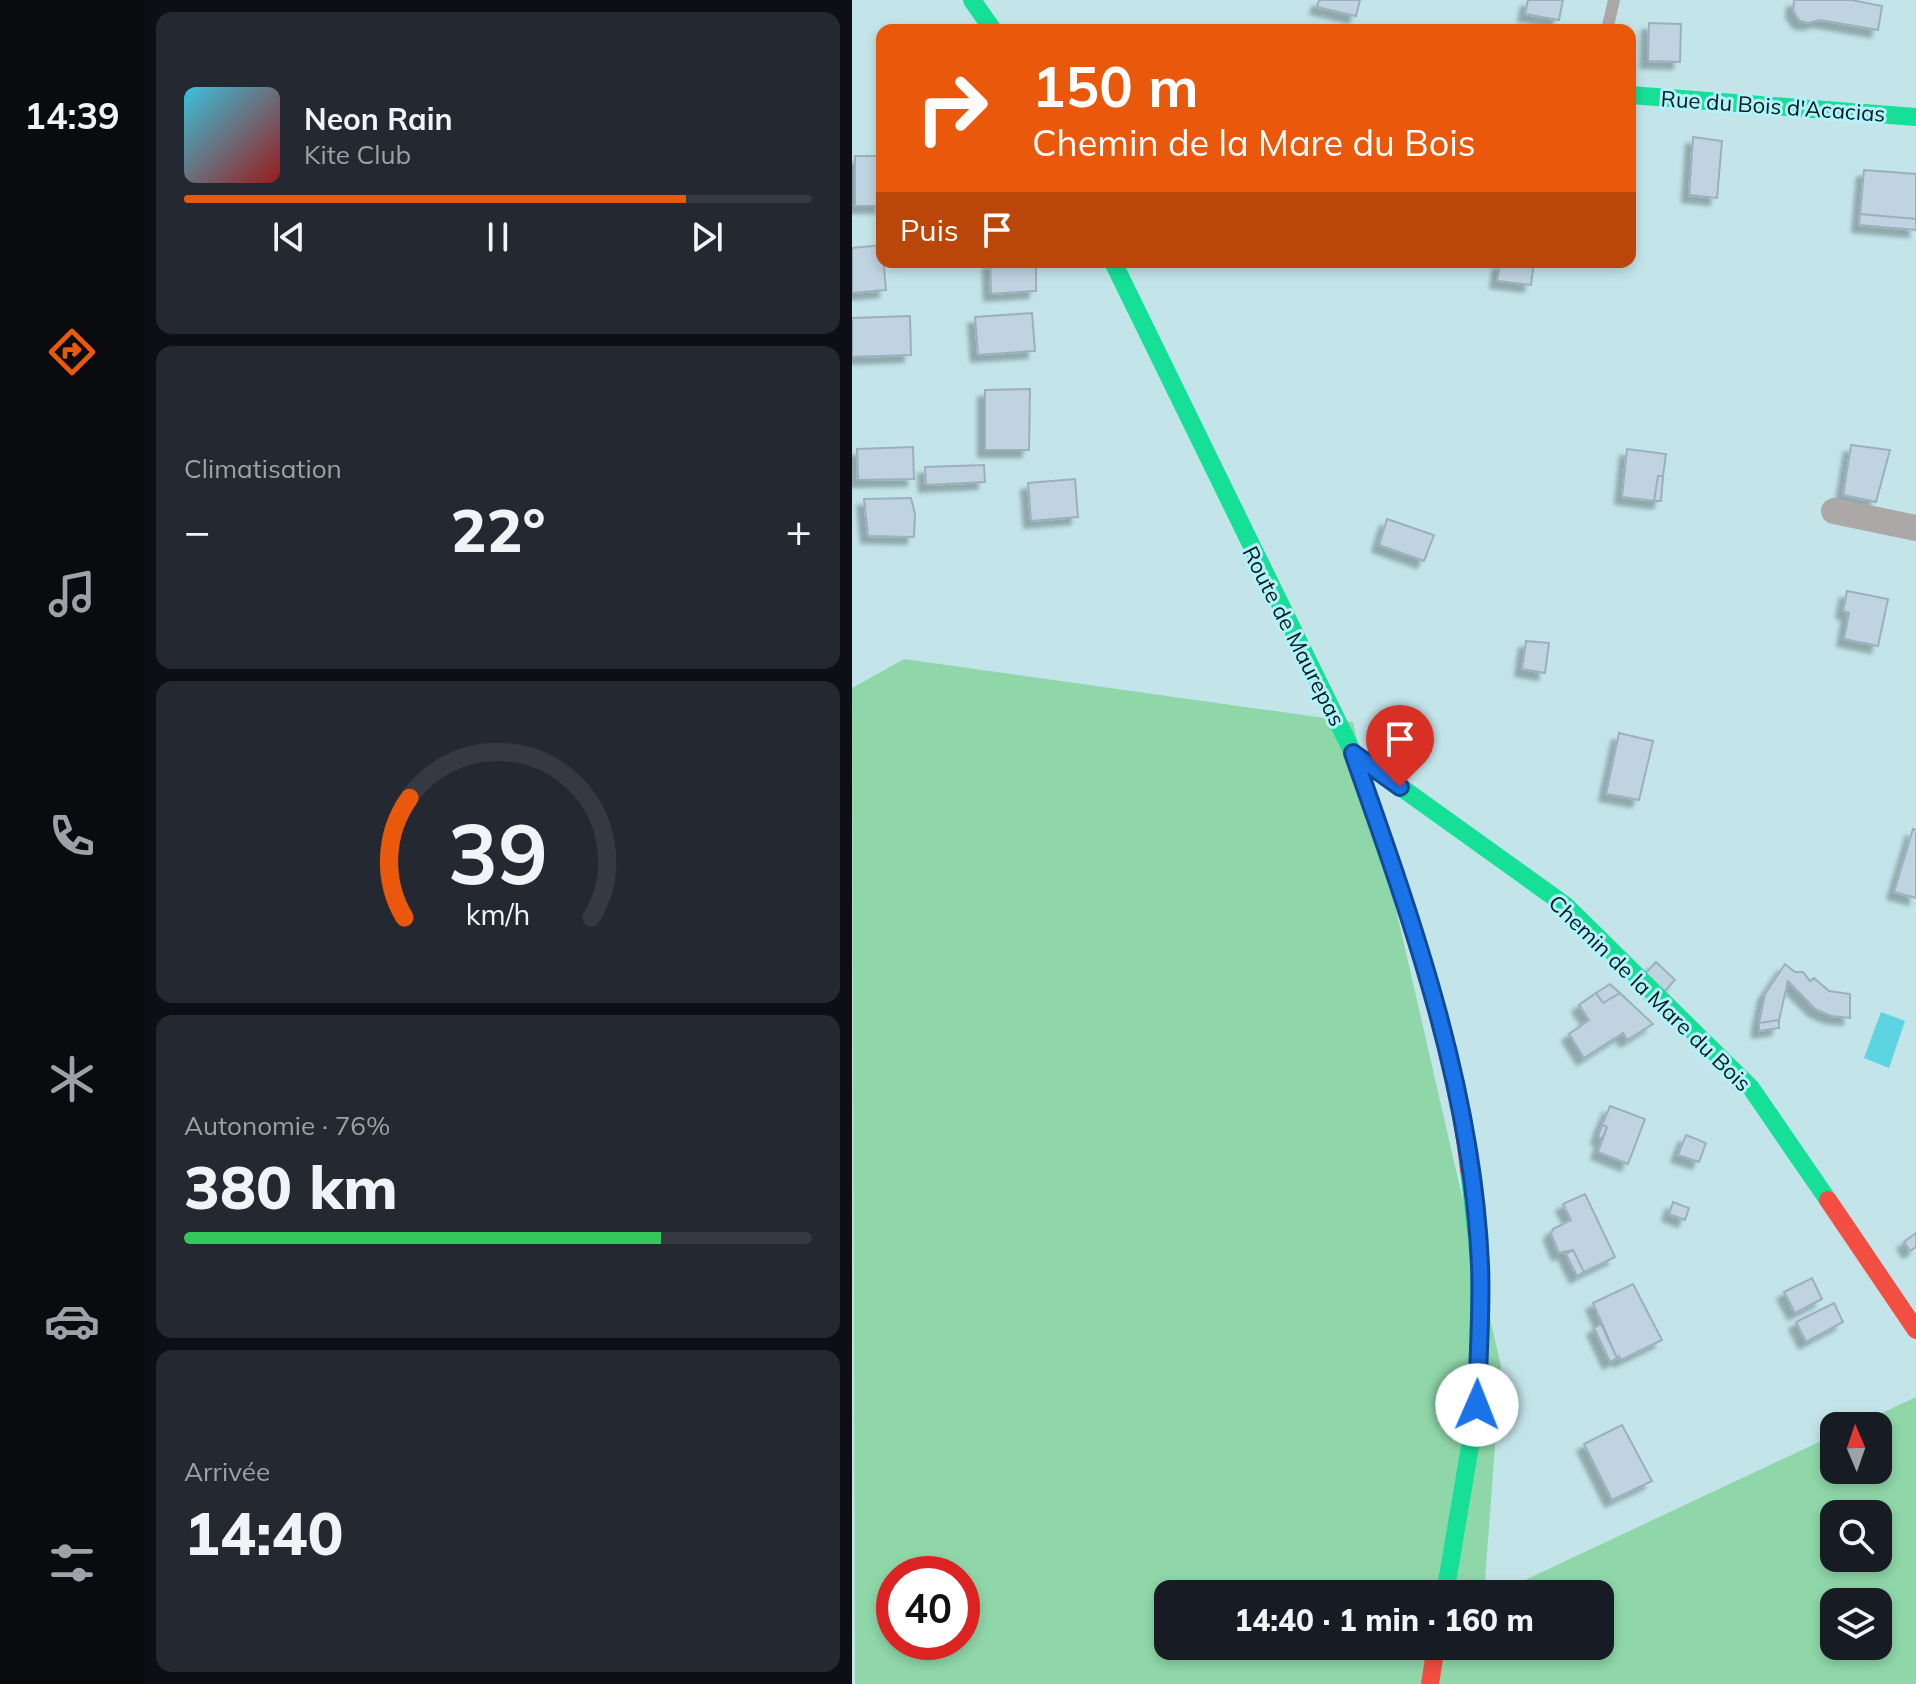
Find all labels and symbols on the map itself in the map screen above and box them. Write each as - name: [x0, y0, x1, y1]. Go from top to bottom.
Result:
- street label: Rue du Bois d'Acacias: [1660, 84, 1886, 128]
- street label: Route de Maurepas: [1237, 541, 1351, 731]
- pin: [1366, 705, 1434, 787]
- street label: Chemin de la Mare du Bois: [1543, 889, 1757, 1097]
- position arrow: [1435, 1363, 1519, 1447]
- north arrow: [1820, 1412, 1892, 1484]
- speed limit sign: 40: [876, 1556, 980, 1660]

